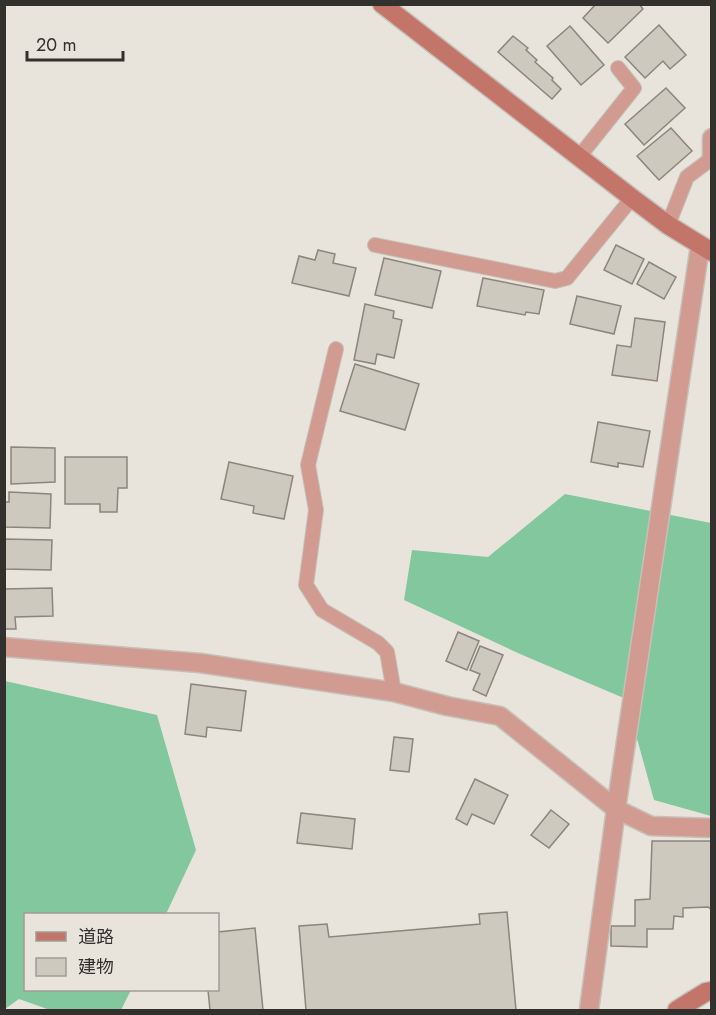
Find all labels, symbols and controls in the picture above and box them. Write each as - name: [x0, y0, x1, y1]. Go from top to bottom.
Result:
- scale bar: [27, 24, 123, 62]
- text: 20 m: [36, 32, 76, 58]
- legend: [24, 913, 219, 991]
- text: 道路: [78, 924, 114, 950]
- text: 建物: [78, 954, 114, 980]

